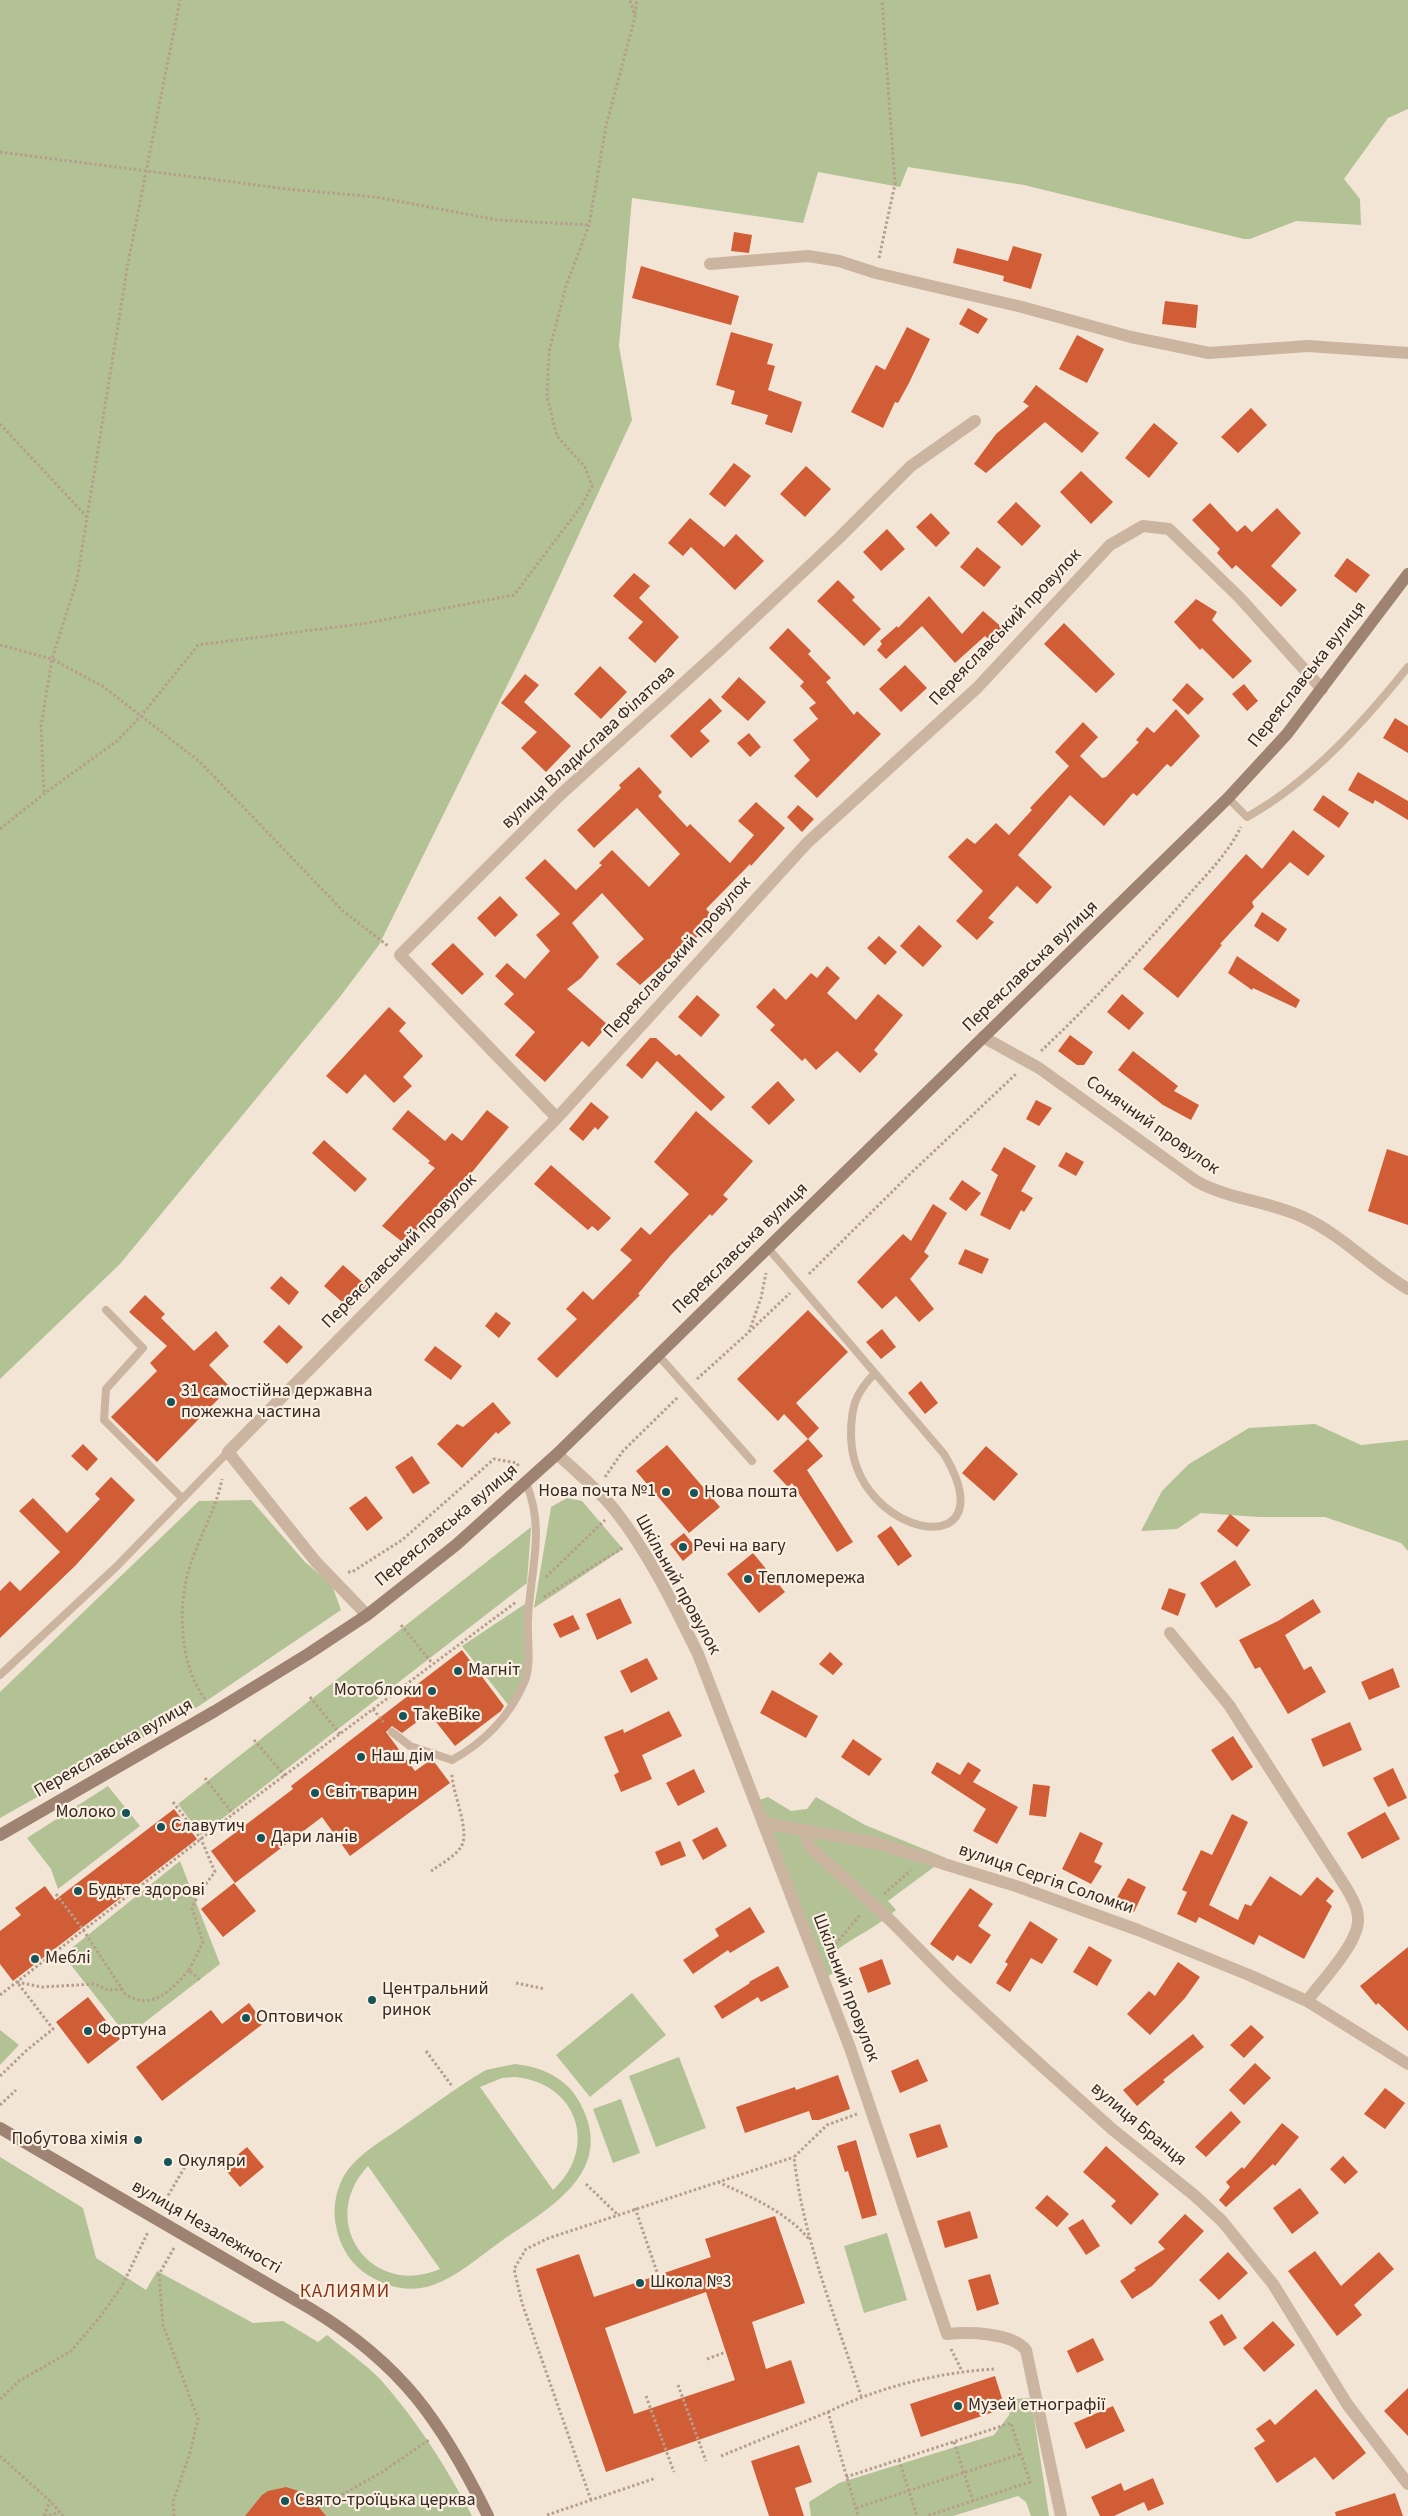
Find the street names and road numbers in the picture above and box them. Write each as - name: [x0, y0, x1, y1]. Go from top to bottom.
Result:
- street label: Переяславський провулок: [925, 545, 1087, 711]
- street label: Переяславська вулиця: [1244, 598, 1372, 752]
- street label: вулиця Владислава Філатова: [498, 662, 680, 834]
- street label: Переяславський провулок: [600, 873, 756, 1043]
- street label: Переяславська вулиця: [959, 897, 1103, 1037]
- street label: Сонячний провулок: [1081, 1072, 1223, 1180]
- street label: Переяславський провулок: [318, 1170, 482, 1334]
- street label: Переяславська вулиця: [669, 1179, 813, 1319]
- street label: Переяславська вулиця: [371, 1460, 523, 1592]
- street label: Шкільний провулок: [630, 1511, 724, 1659]
- street label: Переяславська вулиця: [31, 1695, 197, 1803]
- street label: вулиця Сергія Соломки: [956, 1840, 1136, 1920]
- street label: Шкільний провулок: [807, 1911, 883, 2065]
- street label: вулиця Бранця: [1086, 2079, 1190, 2171]
- street label: вулиця Незалежності: [127, 2176, 285, 2280]

